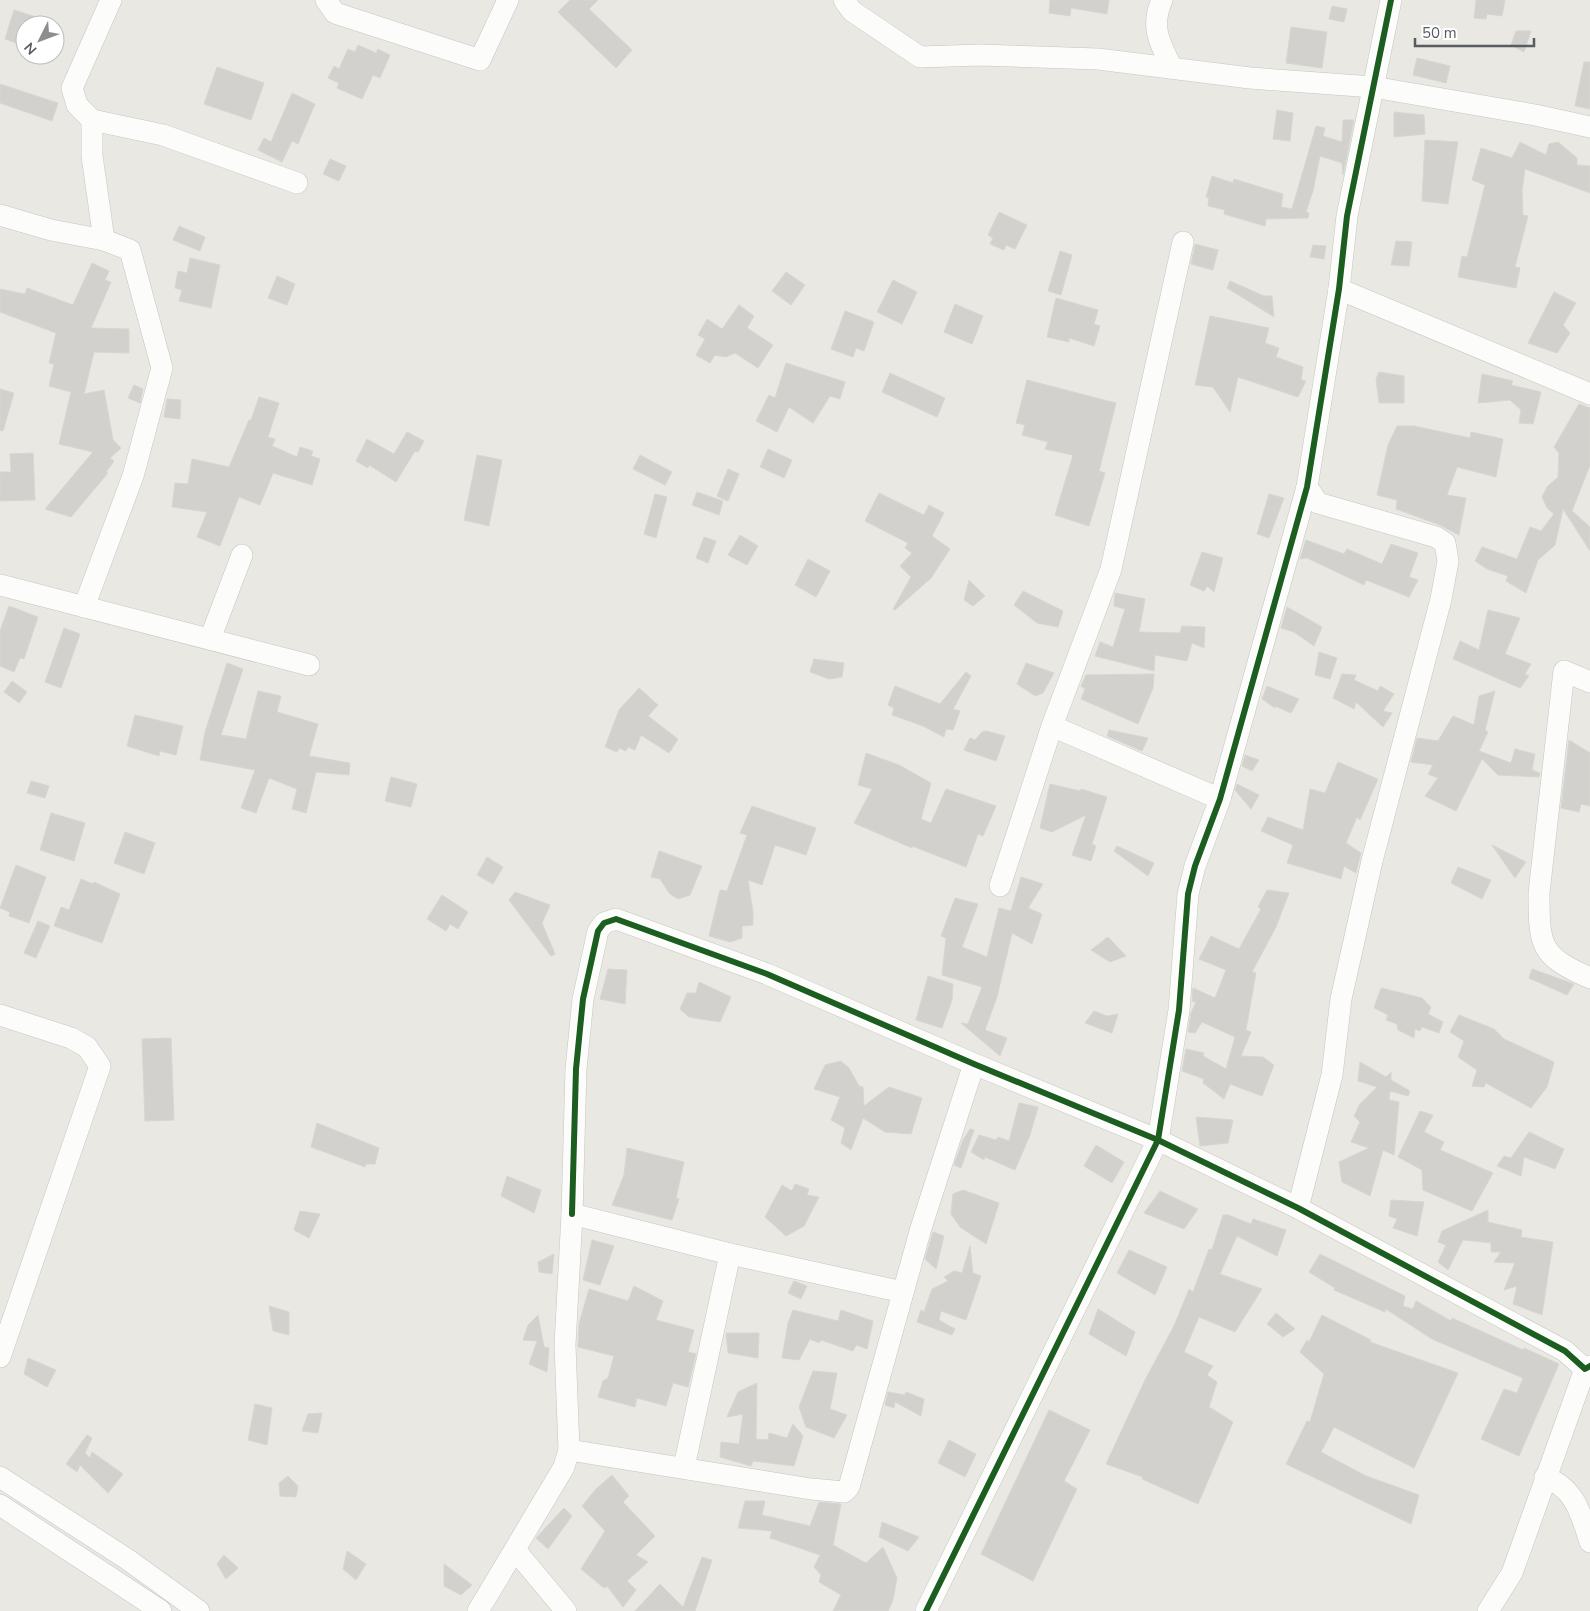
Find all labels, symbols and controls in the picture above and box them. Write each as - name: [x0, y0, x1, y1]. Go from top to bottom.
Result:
- north arrow: [15, 15, 65, 65]
- scale bar: [1415, 15, 1534, 47]
- text: 50 m: [1422, 23, 1457, 43]
- text: N: [20, 38, 41, 59]

